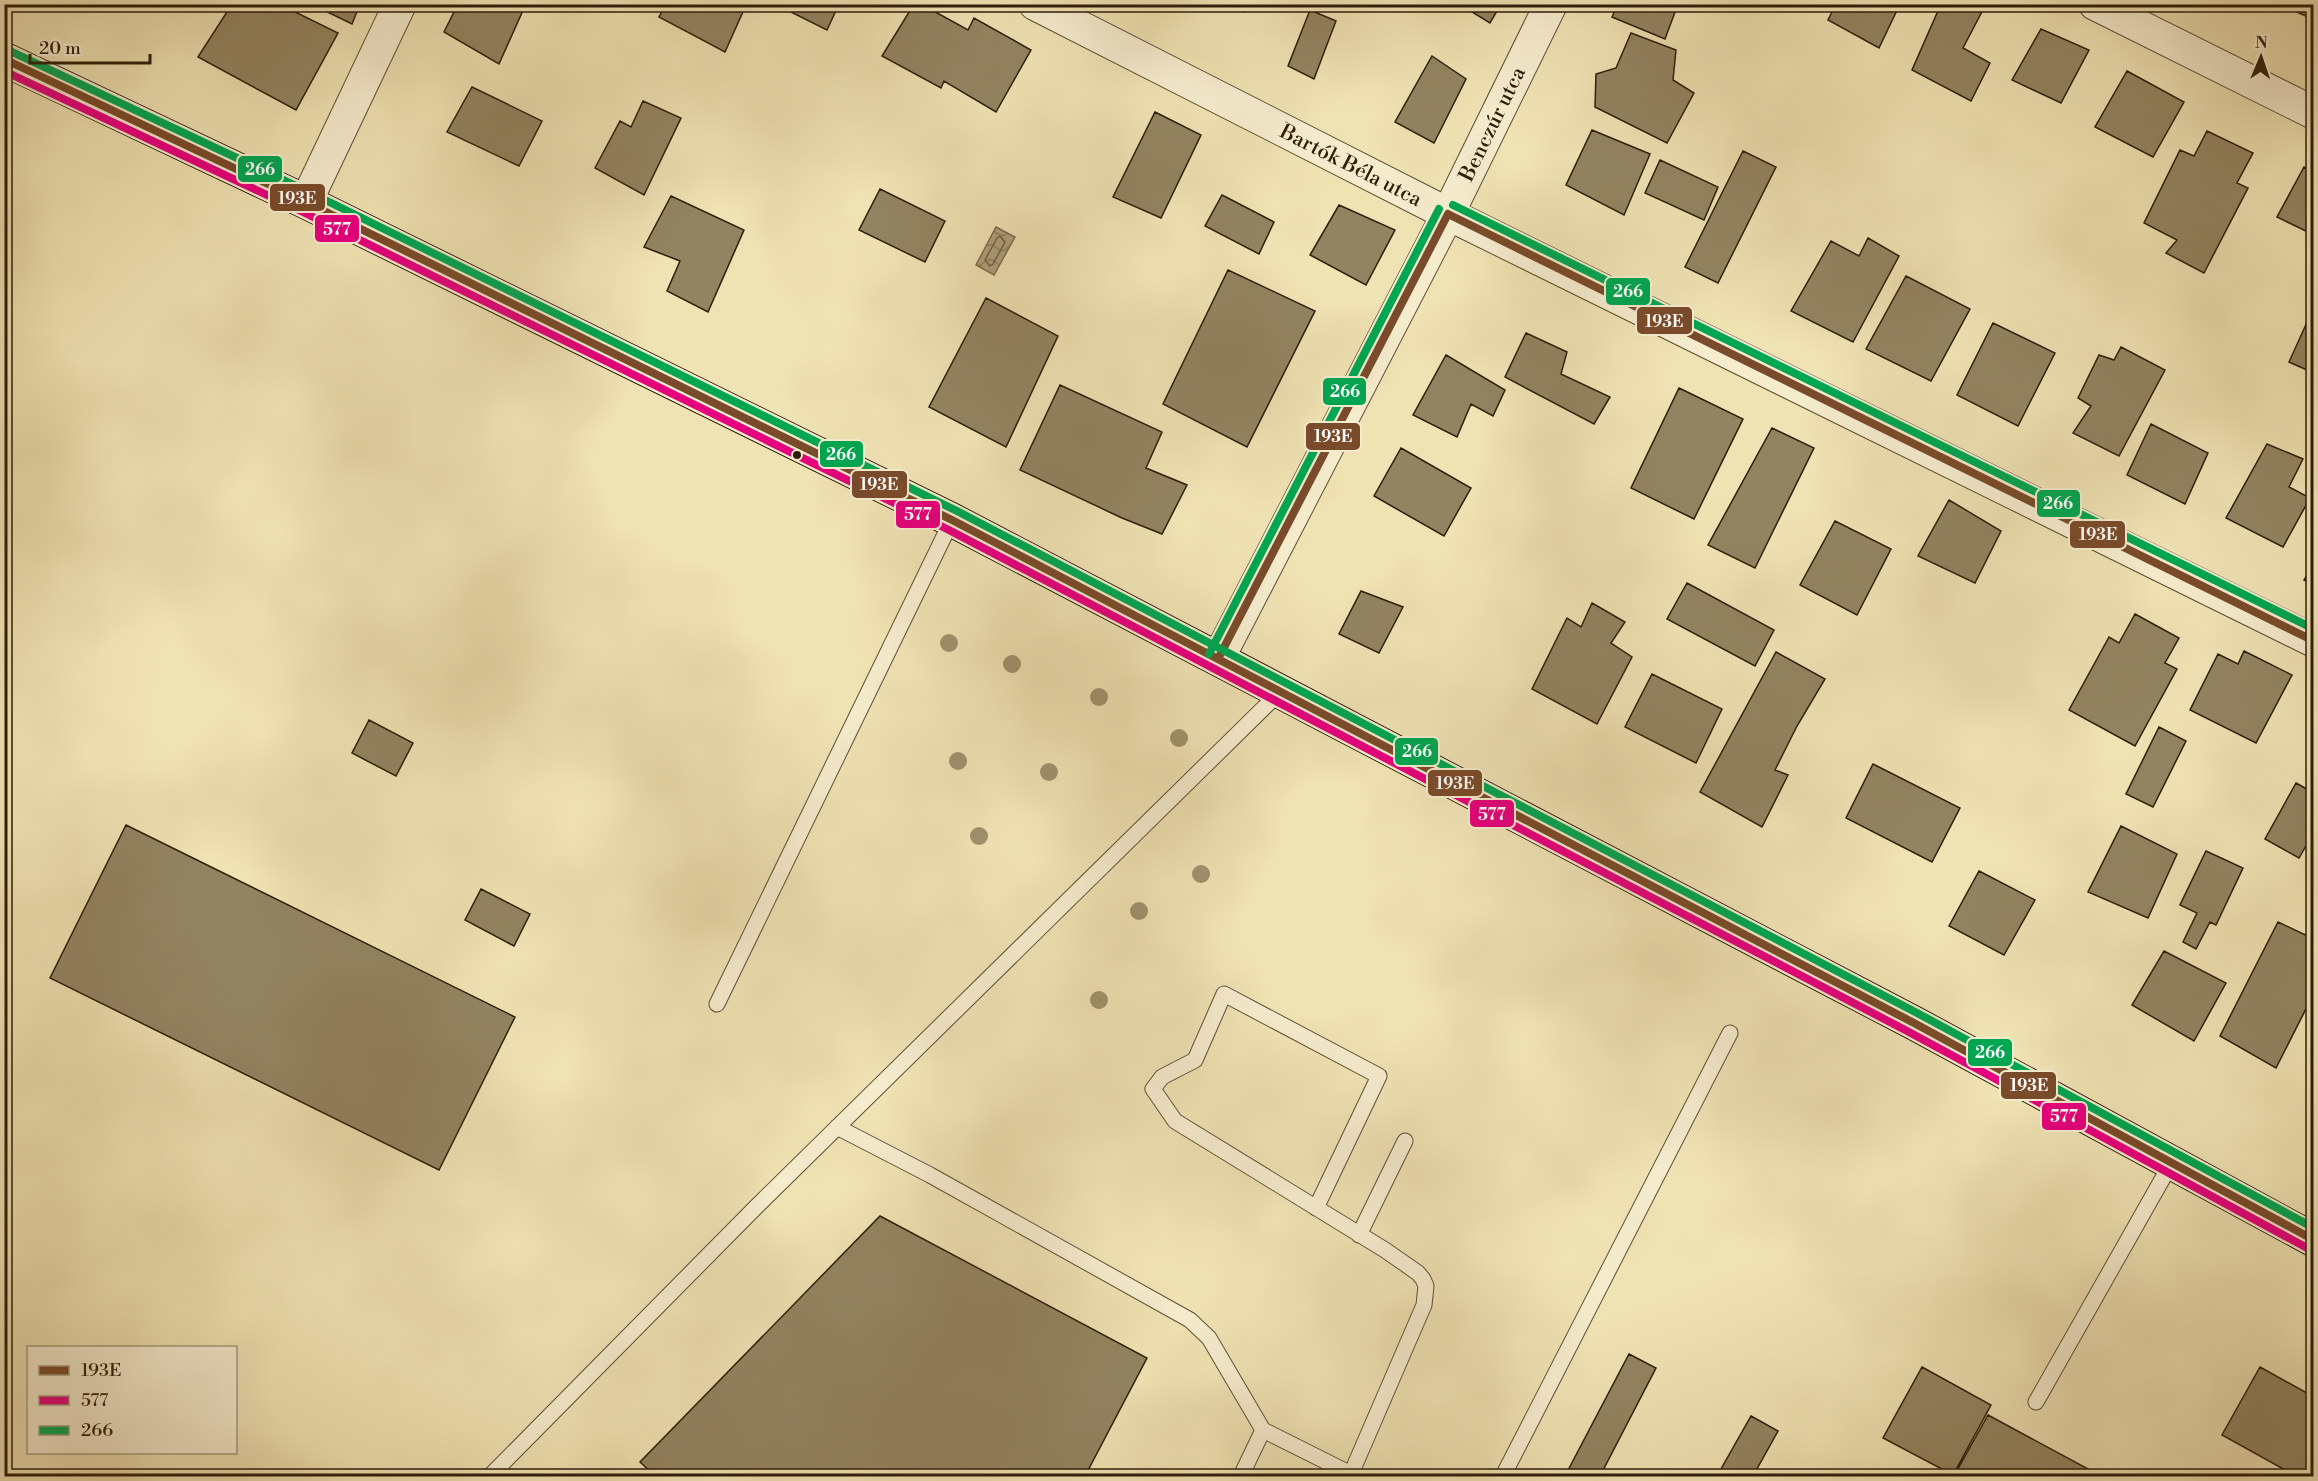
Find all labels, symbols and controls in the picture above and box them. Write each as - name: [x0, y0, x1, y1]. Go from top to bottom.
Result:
- scale bar: [30, 27, 150, 65]
- north arrow: [2231, 27, 2291, 87]
- text: N: [2255, 33, 2269, 53]
- text: 20 m: [39, 37, 81, 60]
- street label: Benczúr utca: [1454, 63, 1532, 187]
- street label: Bartók Béla utca: [1274, 118, 1426, 213]
- line badge: 266: [237, 155, 283, 183]
- text: 266: [245, 160, 275, 180]
- line badge: 193E: [269, 183, 326, 212]
- text: 193E: [278, 189, 316, 209]
- line badge: 577: [314, 214, 360, 243]
- text: 577: [323, 220, 352, 240]
- line badge: 266: [1605, 277, 1651, 306]
- text: 266: [1613, 282, 1643, 302]
- line badge: 193E: [1636, 306, 1693, 335]
- text: 193E: [1645, 312, 1683, 332]
- line badge: 266: [1322, 377, 1367, 406]
- text: 266: [1330, 382, 1360, 402]
- line badge: 193E: [1305, 422, 1361, 451]
- text: 193E: [1314, 427, 1352, 447]
- line badge: 266: [819, 440, 864, 468]
- text: 266: [826, 445, 856, 465]
- unlabelled marker: [791, 449, 803, 461]
- line badge: 193E: [851, 470, 908, 499]
- text: 193E: [860, 475, 898, 495]
- line badge: 266: [2036, 489, 2081, 518]
- text: 266: [2043, 494, 2073, 514]
- line badge: 577: [895, 500, 941, 529]
- text: 577: [904, 505, 933, 525]
- line badge: 193E: [2069, 520, 2126, 549]
- text: 193E: [2079, 525, 2117, 545]
- line badge: 266: [1394, 737, 1439, 766]
- text: 266: [1402, 742, 1432, 762]
- line badge: 193E: [1427, 769, 1483, 797]
- text: 193E: [1436, 774, 1474, 794]
- line badge: 577: [1469, 799, 1515, 828]
- text: 577: [1478, 805, 1507, 825]
- line badge: 266: [1967, 1038, 2013, 1067]
- text: 266: [1975, 1043, 2005, 1063]
- line badge: 193E: [2000, 1071, 2057, 1100]
- text: 193E: [2010, 1076, 2048, 1096]
- line badge: 577: [2041, 1102, 2087, 1131]
- text: 577: [2050, 1107, 2079, 1127]
- legend: [27, 1346, 237, 1454]
- text: 193E: [81, 1359, 121, 1382]
- text: 577: [81, 1389, 108, 1412]
- text: 266: [81, 1419, 113, 1442]

